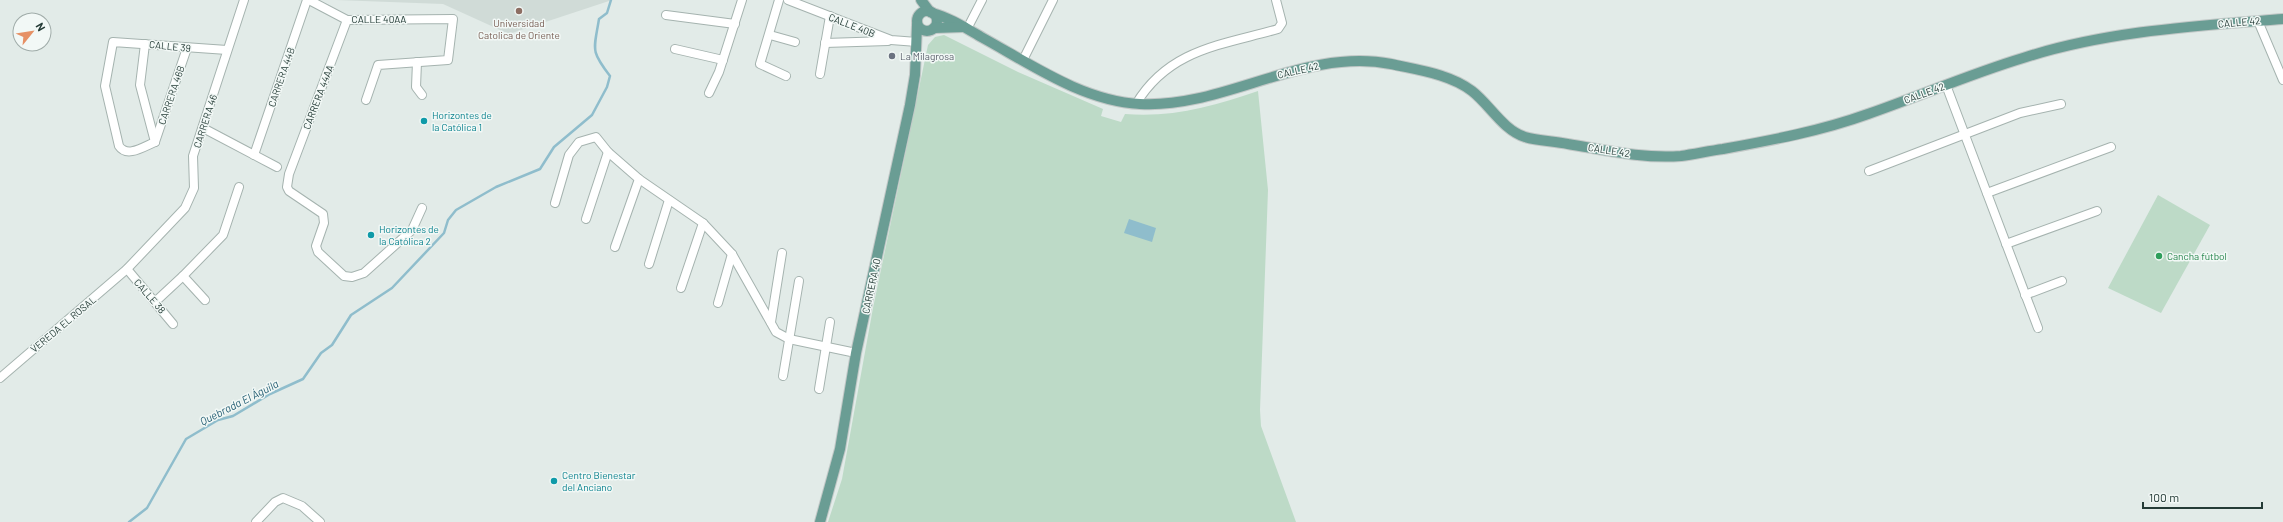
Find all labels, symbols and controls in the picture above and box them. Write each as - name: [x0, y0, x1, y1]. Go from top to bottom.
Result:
- marker: Universidad Catolica de Oriente: [514, 6, 524, 16]
- street label: CALLE 40B: [827, 11, 877, 39]
- north arrow: [12, 12, 52, 52]
- street label: CALLE 40AA: [352, 13, 406, 25]
- street label: CALLE 42: [2217, 14, 2261, 30]
- place label: Universidad Catolica de Oriente: [478, 17, 560, 41]
- text: N: [34, 20, 49, 33]
- street label: CALLE 39: [149, 38, 191, 54]
- street label: CARRERA 44B: [265, 46, 297, 108]
- place label: La Milagrosa: [900, 50, 954, 62]
- marker: La Milagrosa: [887, 51, 897, 61]
- street label: CALLE 42: [1276, 59, 1320, 81]
- street label: CARRERA 44AA: [300, 63, 336, 131]
- street label: CARRERA 46B: [155, 64, 187, 126]
- street label: CALLE 42: [1902, 80, 1946, 106]
- street label: CARRERA 46: [191, 93, 219, 149]
- place label: Horizontes de la Católica 1: [432, 109, 492, 133]
- marker: Horizontes de la Católica 1: [419, 116, 429, 126]
- street label: CALLE 42: [1587, 141, 1631, 159]
- place label: Horizontes de la Católica 2: [379, 223, 439, 247]
- marker: Horizontes de la Católica 2: [366, 230, 376, 240]
- place label: Cancha fútbol: [2167, 250, 2227, 262]
- marker: Cancha fútbol: [2154, 251, 2164, 261]
- street label: CARRERA 40: [859, 257, 883, 315]
- street label: CALLE 38: [132, 276, 168, 316]
- street label: VEREDA EL ROSAL: [28, 293, 98, 355]
- water label: Quebrada El Águila: [198, 377, 281, 427]
- place label: Centro Bienestar del Anciano: [562, 469, 636, 493]
- marker: Centro Bienestar del Anciano: [549, 476, 559, 486]
- scale bar: [2143, 484, 2262, 510]
- text: 100 m: [2149, 490, 2179, 504]

